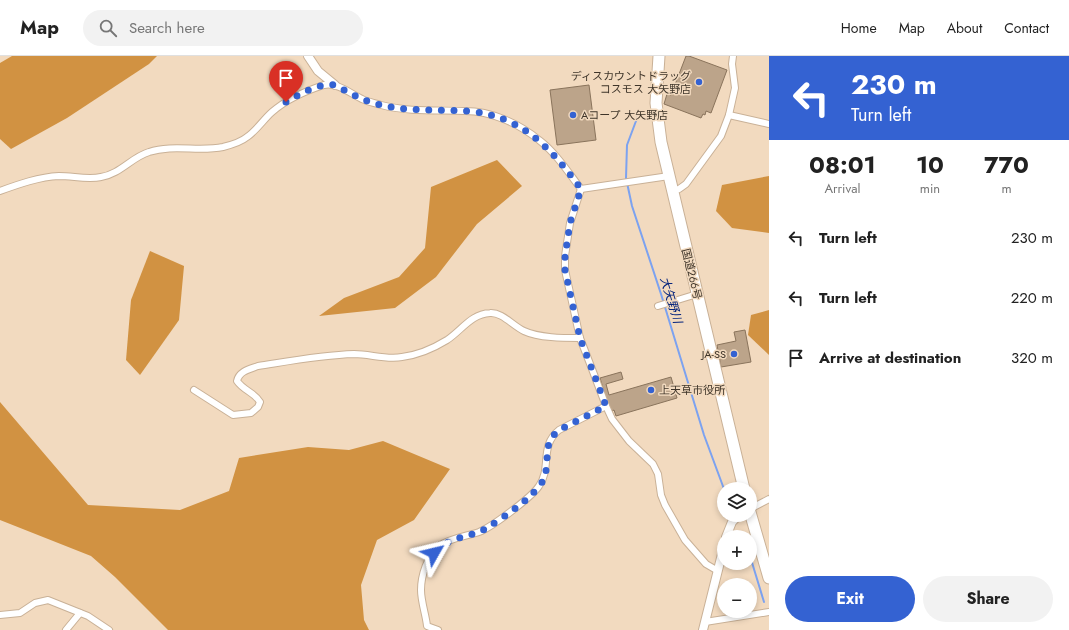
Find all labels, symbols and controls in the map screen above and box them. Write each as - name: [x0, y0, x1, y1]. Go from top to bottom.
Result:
- search box: [83, 10, 363, 46]
- text: Map: [20, 14, 59, 41]
- icon: search: [97, 17, 119, 39]
- text: Search here: [129, 17, 205, 39]
- text: Home: [841, 18, 877, 38]
- text: Map: [899, 18, 925, 38]
- text: About: [947, 18, 982, 38]
- text: Contact: [1004, 18, 1049, 38]
- pin: [269, 61, 303, 102]
- text: 230 m: [851, 64, 937, 105]
- icon: arrive: [275, 67, 297, 89]
- place label: ディスカウントドラッグ コスモス 大矢野店: [571, 68, 691, 97]
- icon: left: [785, 72, 837, 124]
- marker: ディスカウントドラッグ コスモス 大矢野店: [694, 77, 704, 87]
- text: Turn left: [851, 102, 911, 128]
- place label: Aコープ 大矢野店: [581, 107, 668, 123]
- marker: Aコープ 大矢野店: [568, 110, 578, 120]
- text: 08:01: [809, 147, 876, 182]
- text: 10: [916, 147, 944, 182]
- text: 770: [984, 147, 1029, 182]
- text: Arrival: [825, 179, 860, 198]
- text: min: [920, 179, 940, 198]
- text: m: [1001, 179, 1012, 198]
- icon: left: [785, 227, 807, 249]
- text: Turn left: [819, 227, 877, 249]
- text: 230 m: [1011, 227, 1053, 249]
- street label: 国道266号: [678, 247, 706, 301]
- water label: 大矢野川: [655, 274, 687, 327]
- icon: left: [785, 287, 807, 309]
- text: Turn left: [819, 287, 877, 309]
- text: 220 m: [1011, 287, 1053, 309]
- place label: JA-SS: [700, 346, 726, 362]
- icon: arrive: [785, 347, 807, 369]
- text: Arrive at destination: [819, 347, 961, 369]
- text: 320 m: [1011, 347, 1053, 369]
- marker: JA-SS: [729, 349, 739, 359]
- place label: 上天草市役所: [659, 382, 726, 398]
- marker: 上天草市役所: [646, 385, 656, 395]
- map controls: [717, 482, 757, 618]
- button: layers: [717, 482, 757, 522]
- button: +: [717, 530, 757, 570]
- position arrow: [413, 532, 455, 574]
- button: Exit: [785, 576, 915, 622]
- button: Share: [923, 576, 1053, 622]
- button: −: [717, 578, 757, 618]

